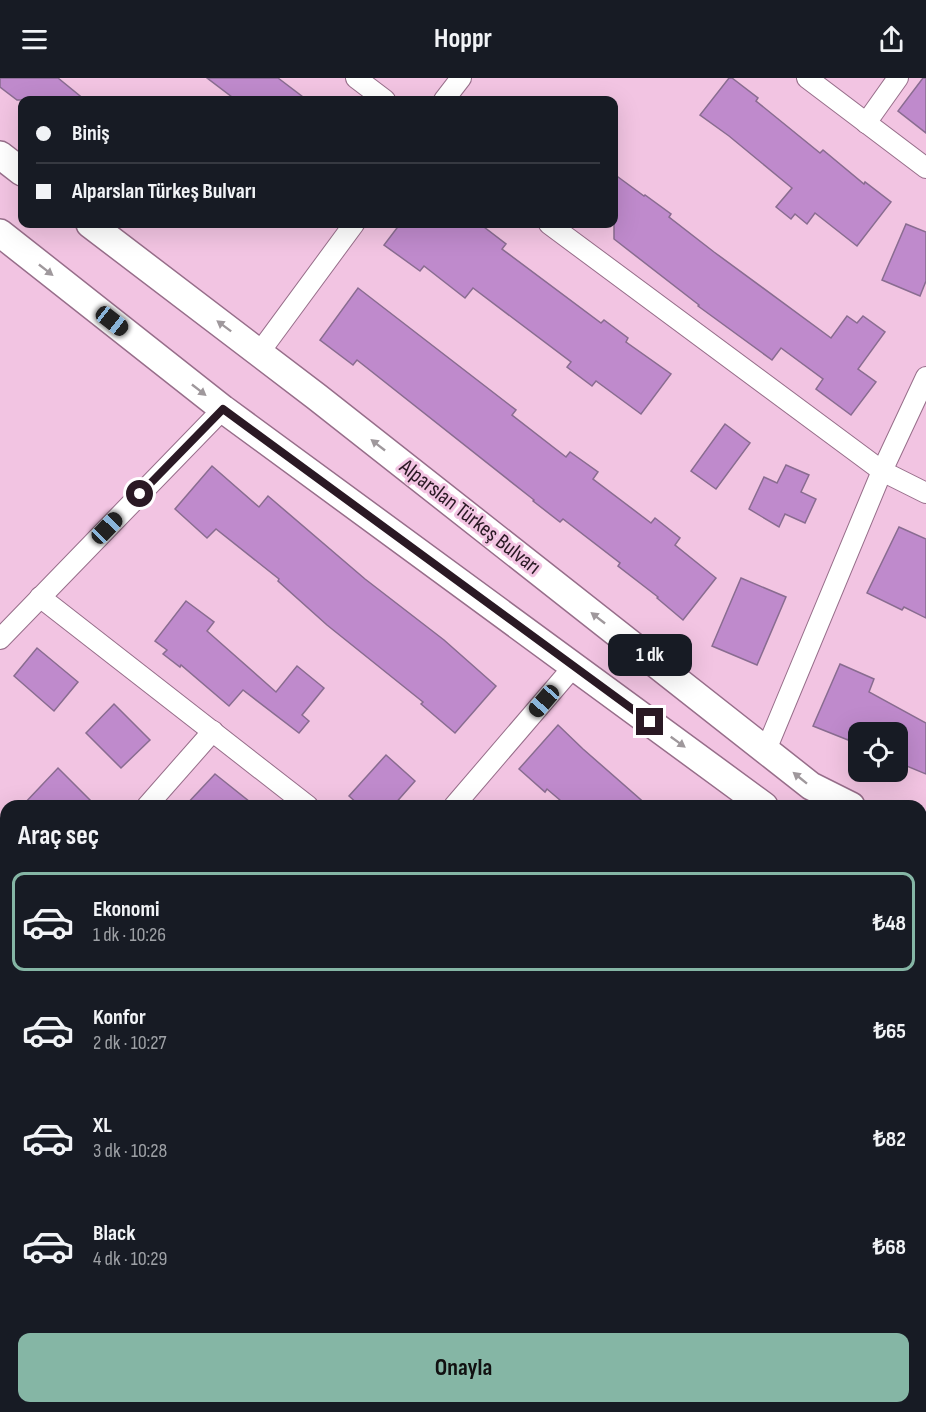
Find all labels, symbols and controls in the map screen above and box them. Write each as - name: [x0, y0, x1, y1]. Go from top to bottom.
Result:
- icon: menu: [18, 23, 51, 56]
- text: Hoppr: [434, 23, 492, 55]
- icon: share: [875, 23, 908, 56]
- text: Biniş: [72, 120, 110, 147]
- text: Alparslan Türkeş Bulvarı: [72, 178, 256, 205]
- one-way arrow: [38, 263, 54, 276]
- car: [92, 303, 132, 339]
- one-way arrow: [217, 320, 233, 332]
- one-way arrow: [191, 384, 207, 397]
- one-way arrow: [371, 440, 386, 452]
- street label: Alparslan Türkeş Bulvarı: [393, 453, 546, 581]
- route start: [126, 480, 153, 507]
- car: [88, 509, 126, 547]
- one-way arrow: [590, 611, 606, 624]
- callout: 1 dk: [608, 635, 692, 677]
- text: 1 dk: [636, 643, 664, 667]
- car: [525, 682, 563, 720]
- route end: [636, 708, 663, 735]
- map controls: [848, 722, 908, 782]
- button: locate: [848, 722, 908, 782]
- one-way arrow: [669, 736, 685, 748]
- one-way arrow: [792, 771, 808, 784]
- text: Araç seç: [18, 820, 99, 852]
- icon: car: [21, 895, 75, 949]
- text: Ekonomi: [93, 896, 159, 923]
- text: ₺48: [873, 910, 906, 937]
- text: 1 dk · 10:26: [93, 923, 166, 947]
- icon: car: [21, 1003, 75, 1057]
- text: Konfor: [93, 1004, 146, 1031]
- text: ₺65: [873, 1018, 906, 1045]
- text: 2 dk · 10:27: [93, 1031, 166, 1055]
- icon: car: [21, 1111, 75, 1165]
- text: XL: [93, 1112, 112, 1139]
- text: ₺82: [873, 1126, 906, 1153]
- text: 3 dk · 10:28: [93, 1139, 167, 1163]
- icon: car: [21, 1219, 75, 1273]
- text: Black: [93, 1220, 135, 1247]
- text: ₺68: [873, 1234, 906, 1261]
- text: 4 dk · 10:29: [93, 1247, 167, 1271]
- button: Onayla: [18, 1333, 909, 1402]

